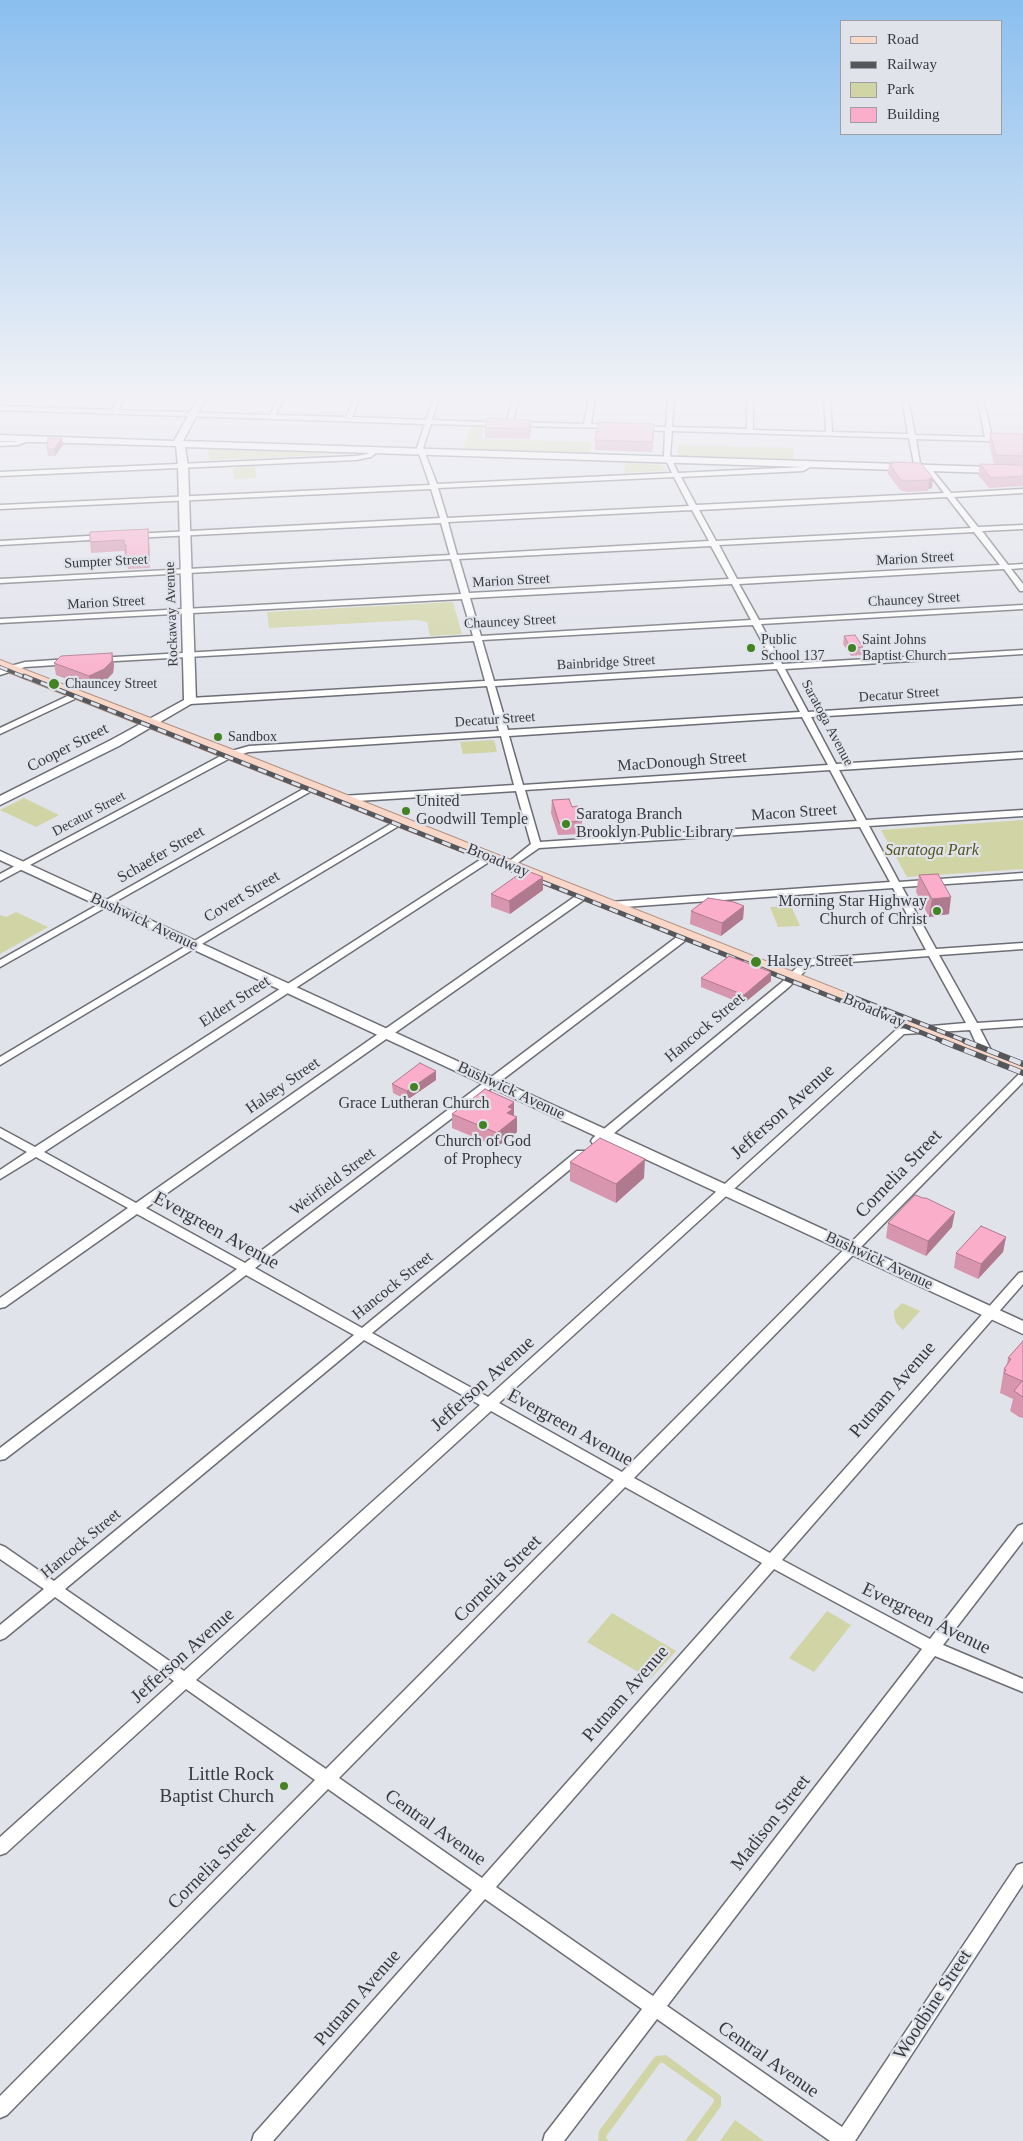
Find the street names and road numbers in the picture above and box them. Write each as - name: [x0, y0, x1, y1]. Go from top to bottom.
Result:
- street label: Marion Street: [876, 549, 954, 569]
- street label: Sumpter Street: [64, 551, 148, 573]
- street label: Rockaway Avenue: [162, 561, 182, 667]
- street label: Marion Street: [472, 571, 550, 591]
- street label: Chauncey Street: [868, 589, 960, 611]
- street label: Marion Street: [67, 593, 145, 613]
- street label: Chauncey Street: [464, 611, 556, 633]
- street label: Bainbridge Street: [556, 652, 656, 674]
- street label: Saratoga Avenue: [797, 677, 857, 769]
- street label: Decatur Street: [858, 684, 940, 706]
- street label: Decatur Street: [454, 709, 536, 731]
- street label: Cooper Street: [24, 719, 112, 777]
- street label: MacDonough Street: [617, 748, 747, 776]
- street label: Decatur Street: [50, 788, 128, 840]
- street label: Macon Street: [751, 800, 837, 826]
- street label: Schaefer Street: [114, 822, 208, 888]
- street label: Broadway: [464, 840, 532, 882]
- street label: Covert Street: [201, 867, 283, 927]
- street label: Bushwick Avenue: [87, 889, 201, 955]
- street label: Eldert Street: [196, 972, 274, 1032]
- street label: Hancock Street: [661, 989, 749, 1067]
- street label: Broadway: [840, 989, 908, 1033]
- street label: Halsey Street: [242, 1054, 324, 1118]
- street label: Bushwick Avenue: [454, 1058, 568, 1124]
- street label: Jefferson Avenue: [726, 1059, 840, 1165]
- street label: Cornelia Street: [851, 1125, 947, 1223]
- street label: Weirfield Street: [287, 1144, 379, 1220]
- street label: Evergreen Avenue: [149, 1187, 283, 1275]
- street label: Bushwick Avenue: [822, 1228, 936, 1294]
- street label: Hancock Street: [349, 1248, 437, 1324]
- street label: Jefferson Avenue: [426, 1331, 540, 1437]
- street label: Putnam Avenue: [845, 1337, 941, 1443]
- street label: Evergreen Avenue: [503, 1384, 637, 1472]
- street label: Hancock Street: [37, 1505, 125, 1583]
- street label: Cornelia Street: [449, 1530, 547, 1628]
- street label: Evergreen Avenue: [858, 1578, 994, 1660]
- street label: Jefferson Avenue: [126, 1603, 240, 1709]
- street label: Putnam Avenue: [578, 1641, 674, 1747]
- street label: Madison Street: [726, 1770, 816, 1876]
- street label: Central Avenue: [380, 1785, 490, 1871]
- street label: Cornelia Street: [163, 1817, 261, 1915]
- street label: Putnam Avenue: [310, 1945, 406, 2051]
- street label: Woodbine Street: [889, 1946, 977, 2064]
- street label: Central Avenue: [713, 2017, 823, 2103]

